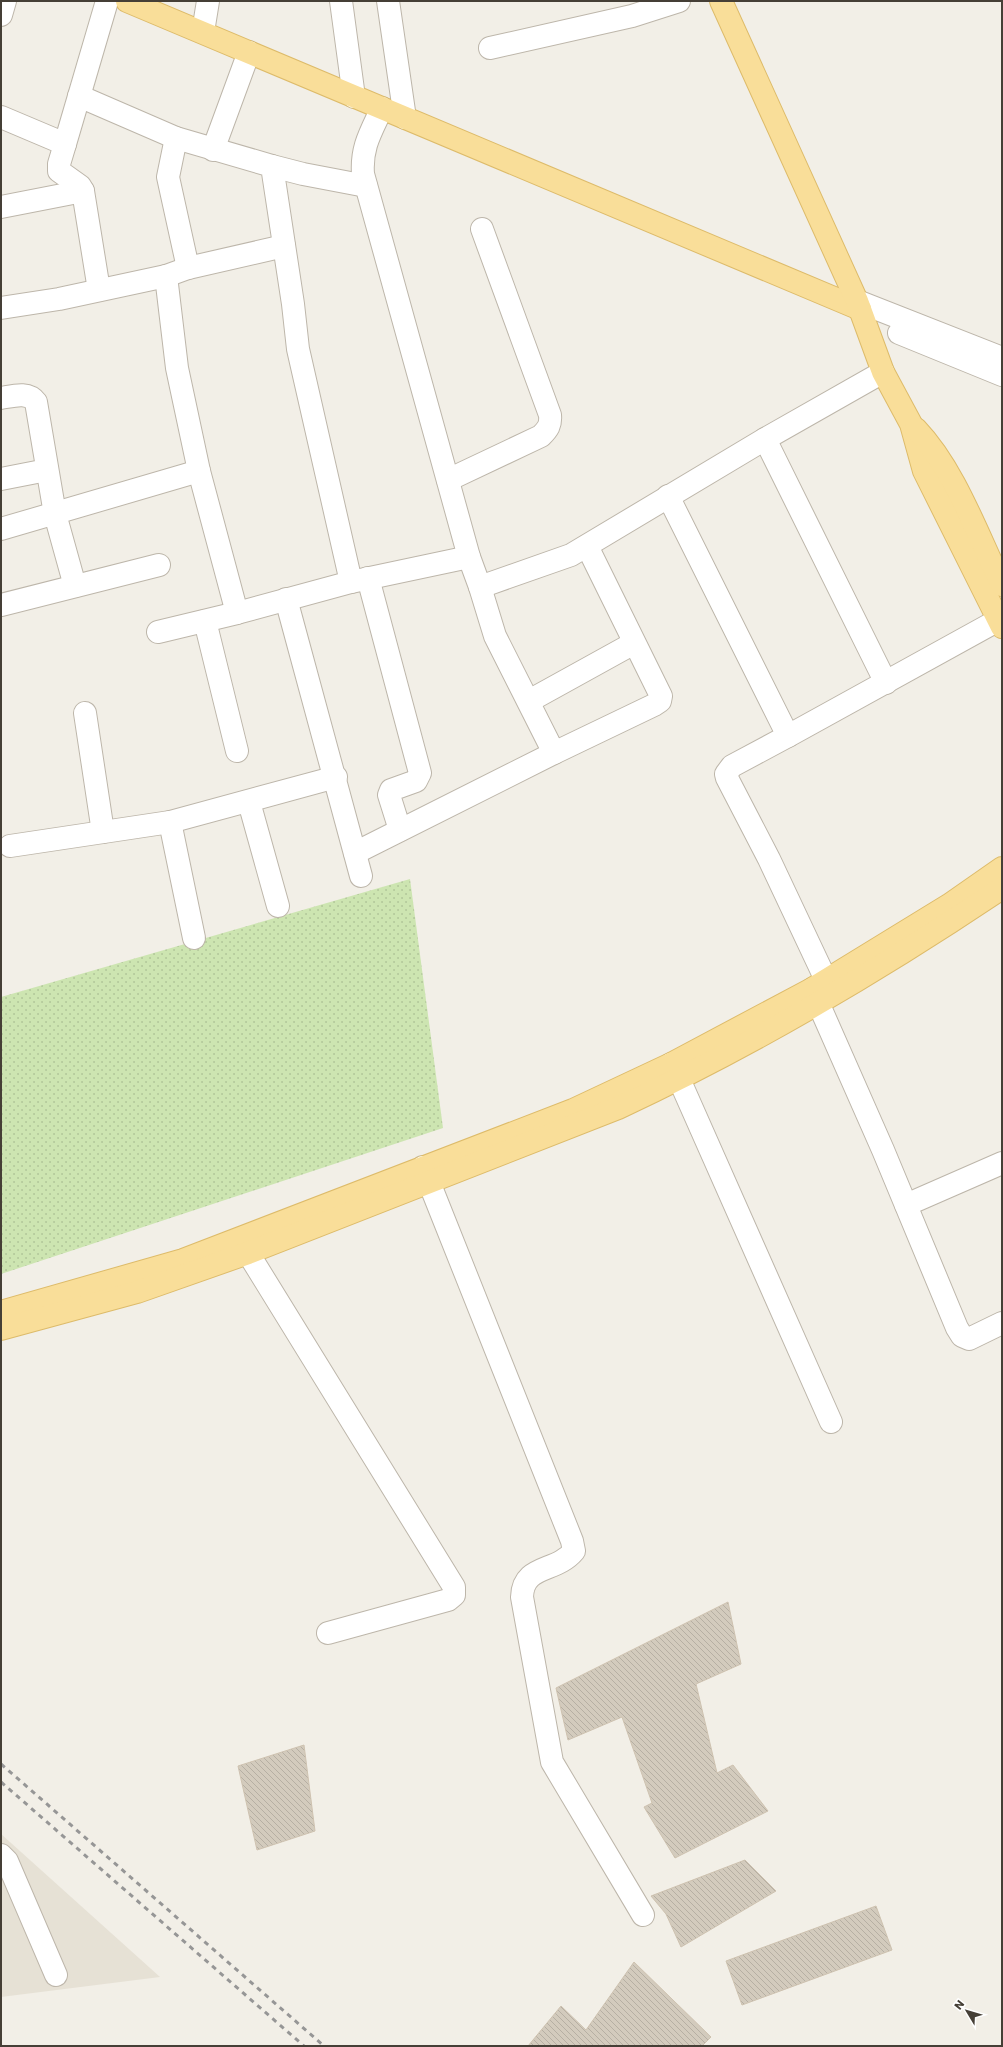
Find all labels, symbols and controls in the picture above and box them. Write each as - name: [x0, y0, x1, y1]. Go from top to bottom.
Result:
- north arrow: [947, 1991, 987, 2031]
- text: N: [950, 1997, 968, 2013]

